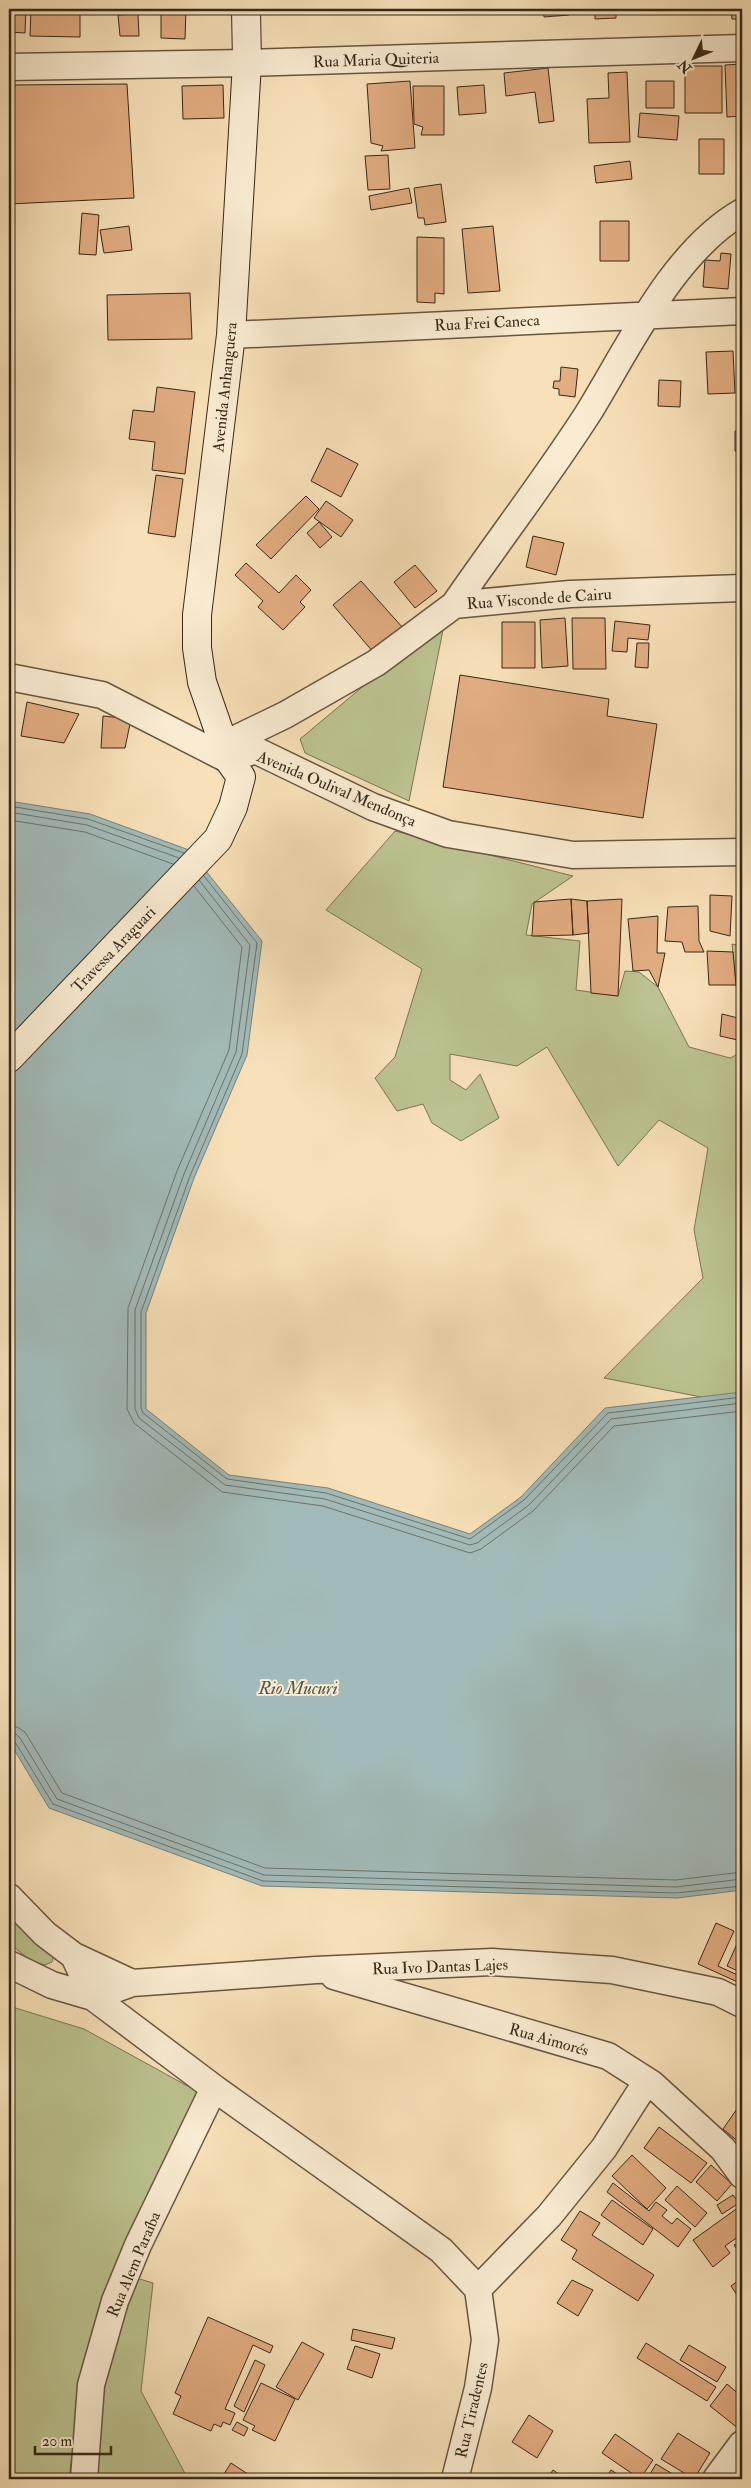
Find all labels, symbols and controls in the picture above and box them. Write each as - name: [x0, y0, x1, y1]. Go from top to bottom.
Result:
- north arrow: [668, 32, 718, 82]
- street label: Rua Maria Quiteria: [313, 48, 440, 72]
- text: N: [674, 56, 696, 78]
- street label: Rua Frei Caneca: [434, 310, 541, 336]
- street label: Avenida Anhanguera: [208, 321, 242, 454]
- street label: Rua Visconde de Cairu: [466, 584, 612, 614]
- street label: Avenida Oulival Mendonça: [253, 746, 420, 832]
- street label: Travessa Araguari: [67, 902, 160, 997]
- water label: Rio Mucuri: [257, 1677, 338, 1700]
- street label: Rua Ivo Dantas Lajes: [372, 1955, 508, 1979]
- street label: Rua Aimorés: [507, 2019, 591, 2061]
- street label: Rua Alem Paraíba: [103, 2208, 165, 2320]
- street label: Rua Tiradentes: [451, 2360, 493, 2460]
- scale bar: [35, 2423, 111, 2455]
- text: 20 m: [42, 2432, 72, 2451]

